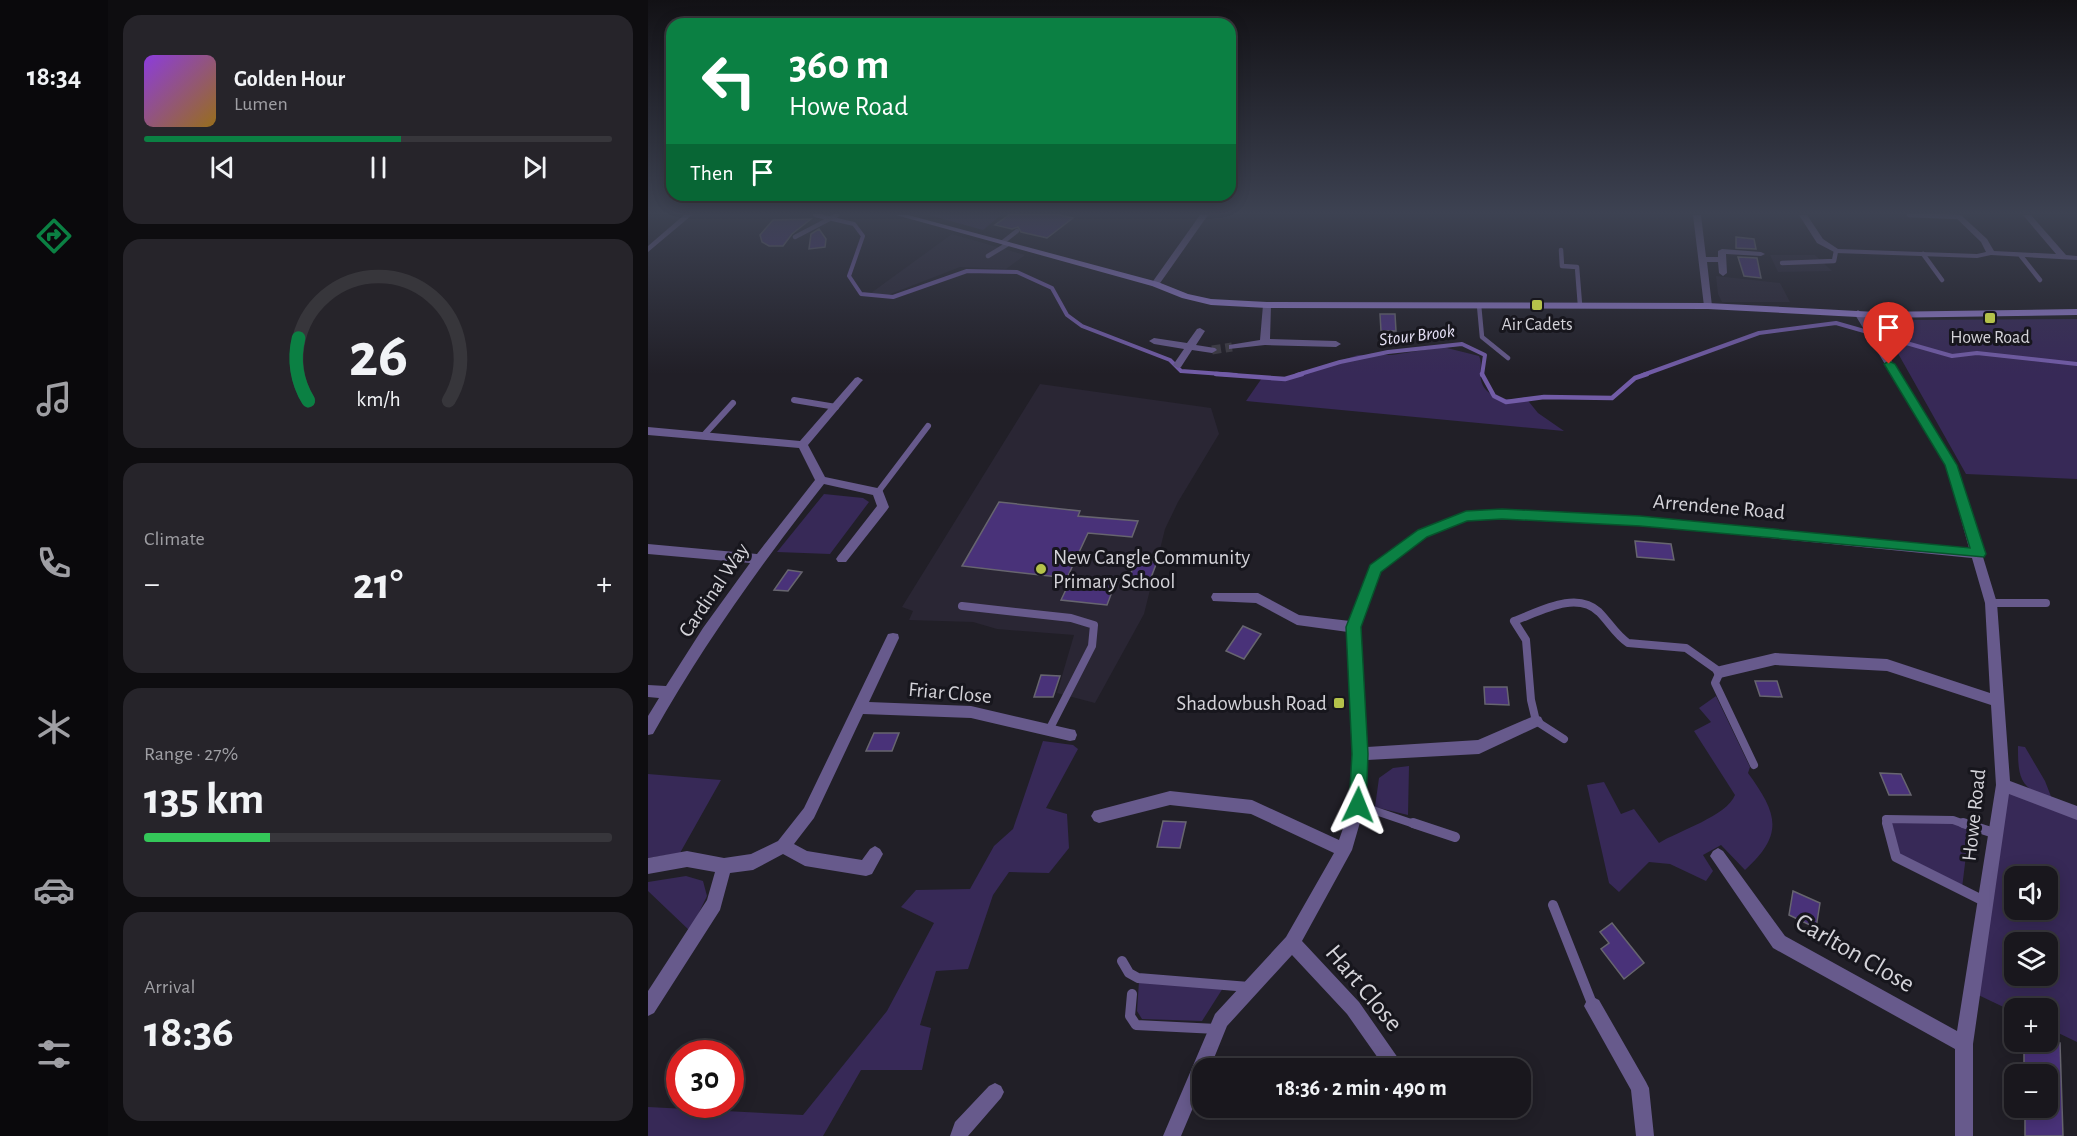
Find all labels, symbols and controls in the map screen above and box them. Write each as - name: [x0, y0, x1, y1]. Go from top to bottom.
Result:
- icon: left: [690, 42, 768, 120]
- text: 360 m: [789, 44, 890, 86]
- text: 18:34: [27, 63, 81, 90]
- text: Golden Hour: [234, 68, 345, 90]
- text: Howe Road: [789, 93, 908, 120]
- text: Lumen: [234, 94, 288, 114]
- icon: previous: [206, 151, 239, 184]
- icon: pause: [362, 151, 395, 184]
- icon: next: [518, 151, 551, 184]
- icon: arrive: [746, 156, 779, 189]
- text: Then: [690, 162, 734, 184]
- icon: directions: [33, 215, 75, 257]
- marker: Air Cadets: [1530, 298, 1544, 312]
- pin: [1863, 302, 1914, 364]
- icon: arrive: [1872, 311, 1905, 344]
- marker: Howe Road: [1983, 311, 1997, 325]
- place label: Air Cadets: [1501, 316, 1573, 334]
- water label: Stour Brook: [1378, 322, 1456, 350]
- text: 26: [348, 325, 408, 387]
- place label: Howe Road: [1950, 329, 2030, 347]
- icon: music: [33, 378, 75, 420]
- text: km/h: [356, 389, 400, 410]
- street label: Arrendene Road: [1652, 491, 1786, 523]
- text: Climate: [144, 529, 205, 549]
- street label: Cardinal Way: [675, 539, 753, 641]
- icon: phone: [33, 542, 75, 584]
- place label: New Cangle Community Primary School: [1053, 547, 1250, 592]
- text: 21°: [353, 562, 403, 607]
- marker: New Cangle Community Primary School: [1034, 562, 1048, 576]
- text: −: [144, 568, 160, 601]
- text: +: [596, 568, 612, 601]
- street label: Friar Close: [907, 679, 993, 707]
- place label: Shadowbush Road: [1176, 693, 1327, 714]
- marker: Shadowbush Road: [1332, 696, 1346, 710]
- icon: climate: [33, 706, 75, 748]
- text: Range · 27%: [144, 744, 238, 764]
- street label: Howe Road: [1959, 768, 1989, 862]
- position arrow: [1326, 773, 1390, 837]
- text: 135 km: [144, 777, 264, 822]
- map controls: [2004, 866, 2058, 1118]
- button: sound: [2004, 866, 2058, 920]
- icon: car: [33, 869, 75, 911]
- street label: Carlton Close: [1791, 909, 1919, 997]
- button: layers: [2004, 932, 2058, 986]
- street label: Hart Close: [1321, 940, 1407, 1036]
- text: Arrival: [144, 977, 195, 997]
- button: +: [2004, 998, 2058, 1052]
- text: 18:36: [144, 1010, 234, 1055]
- icon: filters: [33, 1033, 75, 1075]
- speed limit sign: 30: [666, 1040, 744, 1118]
- button: −: [2004, 1064, 2058, 1118]
- text: 18:36 · 2 min · 490 m: [1276, 1077, 1447, 1099]

